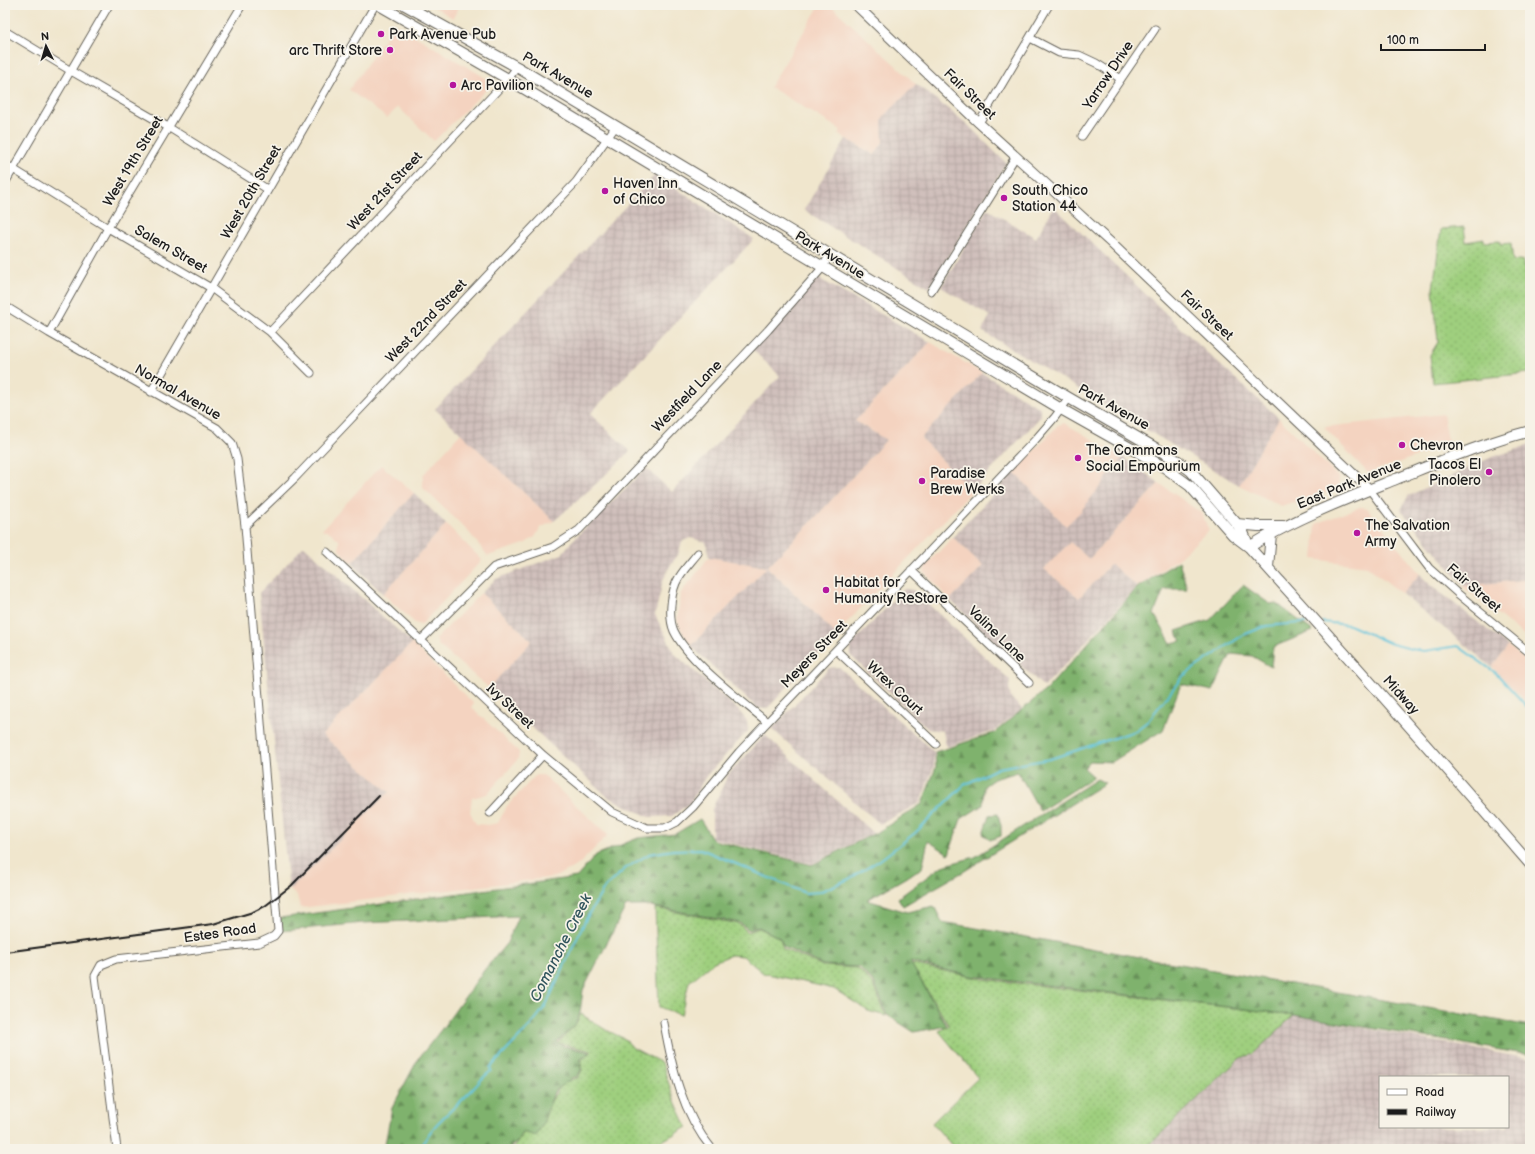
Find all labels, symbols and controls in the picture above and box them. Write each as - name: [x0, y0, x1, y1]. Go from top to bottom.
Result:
- north arrow: [26, 26, 66, 66]
- place label: Park Avenue Pub: [389, 26, 496, 43]
- scale bar: [1381, 26, 1485, 52]
- marker: Park Avenue Pub: [376, 29, 386, 39]
- text: N: [40, 30, 50, 43]
- text: 100 m: [1387, 33, 1419, 48]
- street label: Yarrow Drive: [1078, 38, 1137, 113]
- place label: arc Thrift Store: [289, 42, 382, 59]
- marker: arc Thrift Store: [385, 45, 395, 55]
- street label: Park Avenue: [520, 48, 596, 102]
- street label: Fair Street: [940, 65, 1000, 124]
- place label: Arc Pavilion: [461, 77, 534, 94]
- marker: Arc Pavilion: [448, 80, 458, 90]
- street label: West 19th Street: [99, 112, 167, 209]
- street label: West 20th Street: [217, 141, 285, 242]
- street label: West 21st Street: [344, 147, 426, 234]
- place label: Haven Inn of Chico: [613, 175, 678, 208]
- place label: South Chico Station 44: [1012, 182, 1088, 215]
- marker: Haven Inn of Chico: [600, 186, 610, 196]
- marker: South Chico Station 44: [999, 193, 1009, 203]
- street label: Salem Street: [132, 221, 211, 277]
- street label: Park Avenue: [792, 227, 868, 283]
- street label: West 22nd Street: [382, 275, 471, 366]
- street label: Fair Street: [1177, 286, 1237, 344]
- street label: Westfield Lane: [649, 357, 725, 435]
- street label: Normal Avenue: [132, 360, 224, 424]
- street label: Park Avenue: [1075, 380, 1153, 434]
- place label: Chevron: [1410, 437, 1463, 454]
- marker: Chevron: [1397, 440, 1407, 450]
- place label: The Commons Social Empourium: [1086, 442, 1200, 475]
- marker: The Commons Social Empourium: [1073, 453, 1083, 463]
- street label: East Park Avenue: [1294, 455, 1404, 513]
- place label: Tacos El Pinolero: [1428, 456, 1481, 489]
- place label: Paradise Brew Werks: [930, 465, 1004, 498]
- marker: Tacos El Pinolero: [1484, 467, 1494, 477]
- marker: Paradise Brew Werks: [917, 476, 927, 486]
- place label: The Salvation Army: [1365, 517, 1450, 550]
- marker: The Salvation Army: [1352, 528, 1362, 538]
- street label: Fair Street: [1443, 560, 1505, 617]
- place label: Habitat for Humanity ReStore: [834, 574, 948, 607]
- marker: Habitat for Humanity ReStore: [821, 585, 831, 595]
- street label: Valine Lane: [965, 602, 1029, 666]
- street label: Meyers Street: [777, 616, 851, 692]
- street label: Wrex Court: [863, 658, 927, 719]
- street label: Midway: [1379, 672, 1423, 718]
- street label: Ivy Street: [483, 680, 538, 733]
- water label: Comanche Creek: [526, 890, 597, 1005]
- street label: Estes Road: [183, 920, 257, 946]
- legend: [1379, 1076, 1509, 1128]
- text: Road: [1415, 1085, 1444, 1100]
- text: Railway: [1415, 1105, 1457, 1120]

